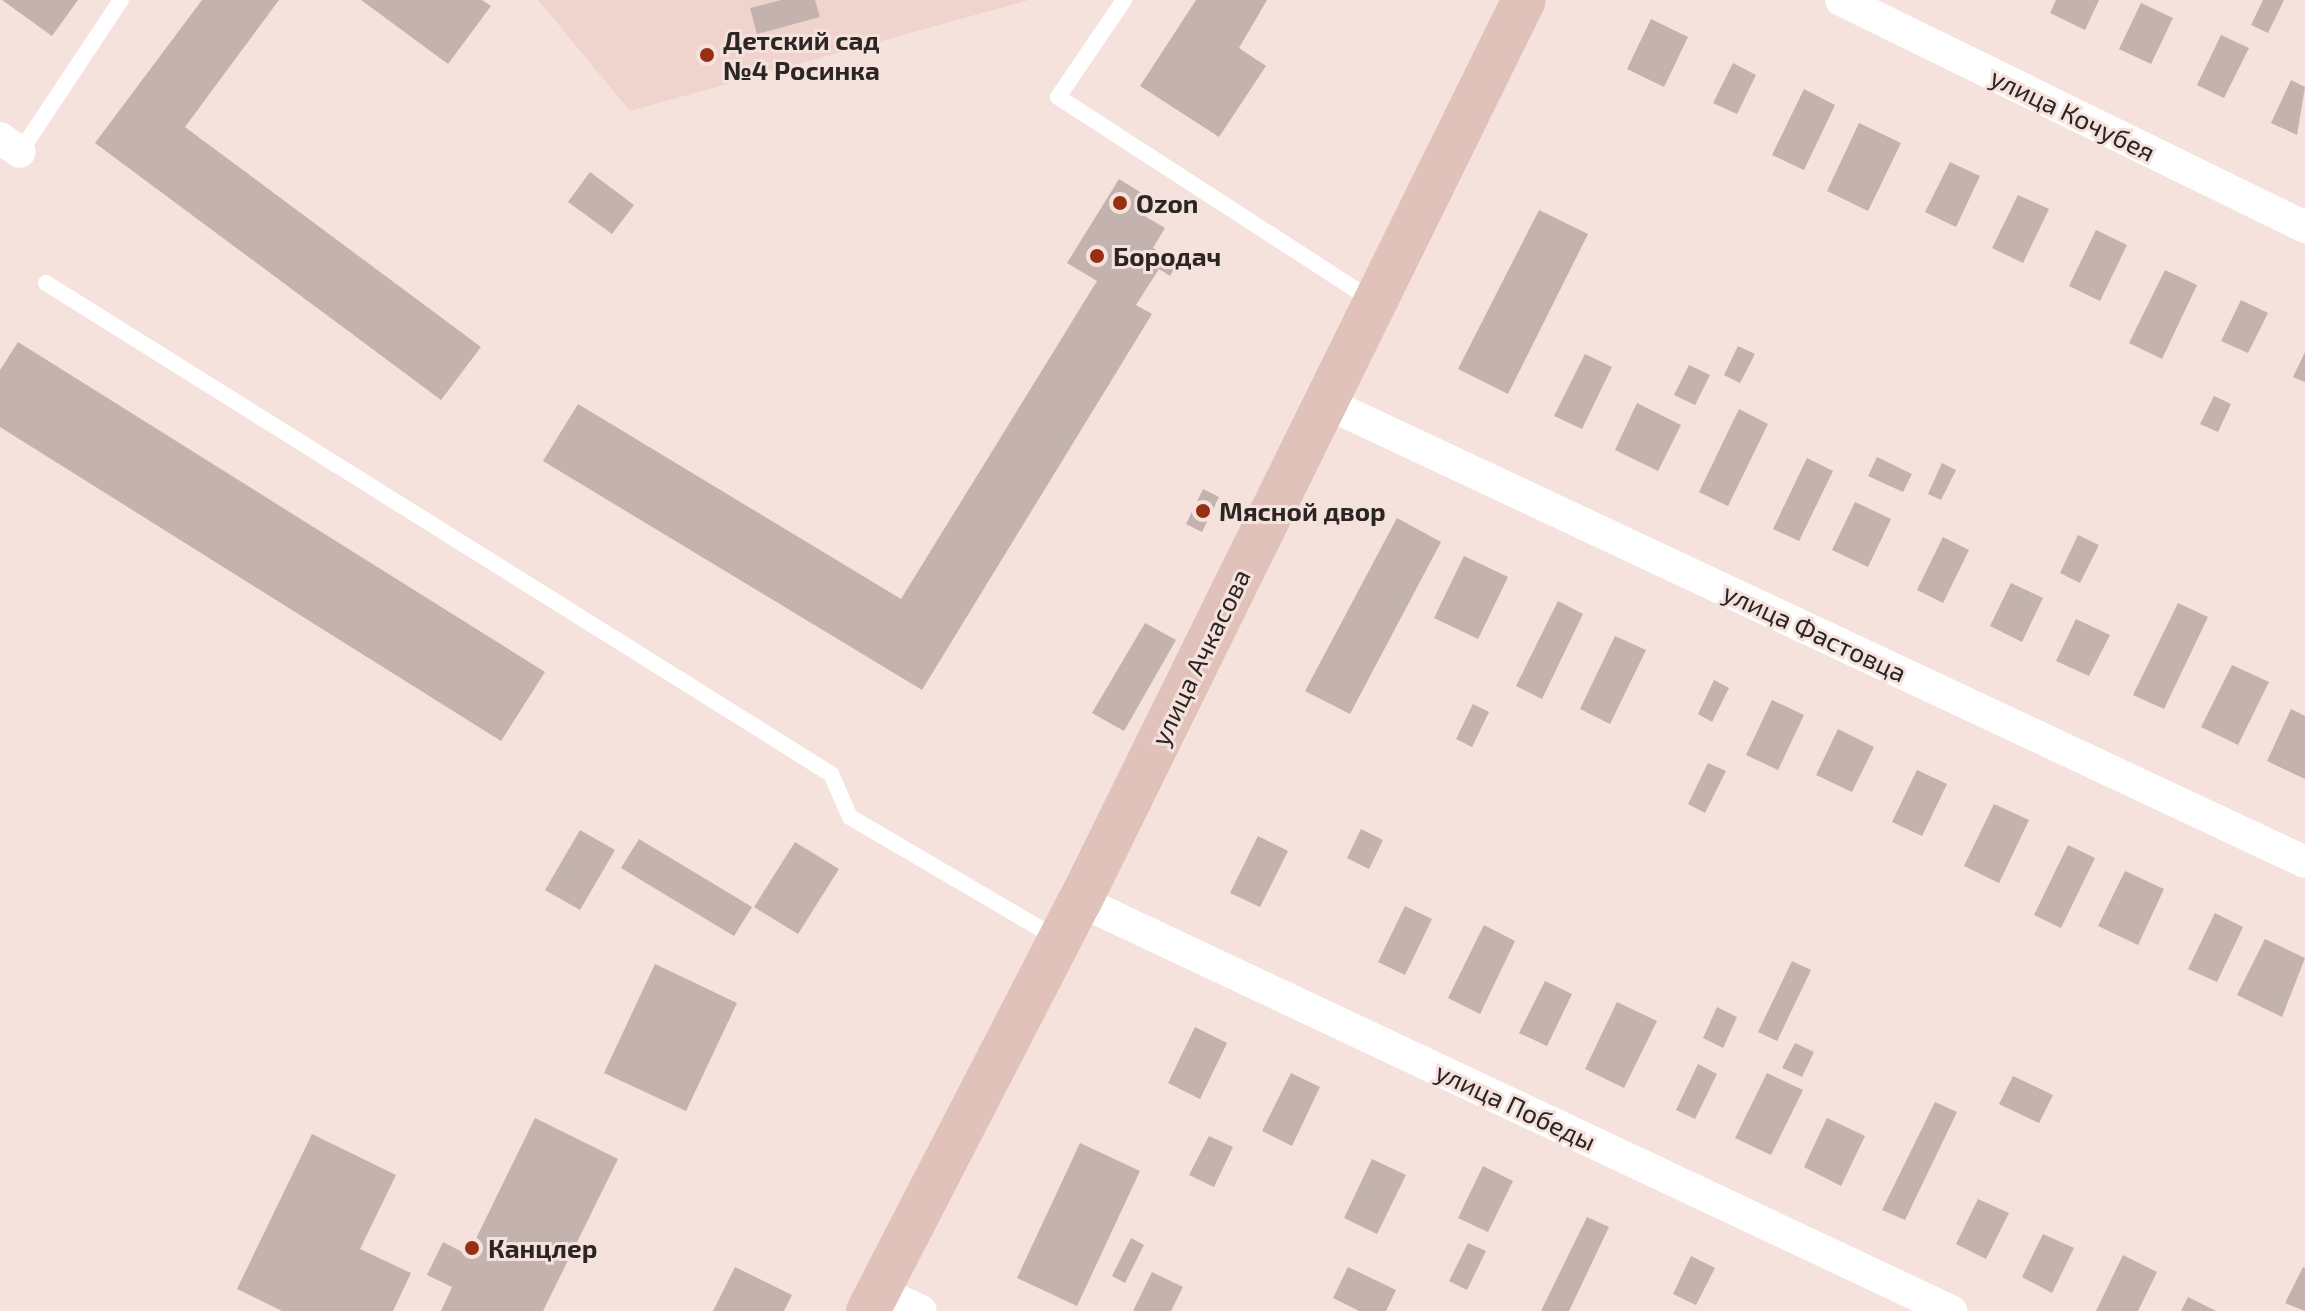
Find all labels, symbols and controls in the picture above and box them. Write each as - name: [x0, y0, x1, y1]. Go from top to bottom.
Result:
- place label: Детский сад №4 Росинка: [723, 24, 880, 86]
- marker: Детский сад №4 Росинка: [698, 46, 716, 64]
- street label: улица Кочубея: [1986, 61, 2160, 167]
- place label: Ozon: [1136, 187, 1198, 219]
- marker: Ozon: [1111, 194, 1129, 212]
- place label: Бородач: [1113, 240, 1221, 272]
- marker: Бородач: [1088, 247, 1106, 265]
- place label: Мясной двор: [1219, 495, 1386, 527]
- marker: Мясной двор: [1194, 502, 1212, 520]
- street label: улица Ачкасова: [1144, 564, 1256, 750]
- street label: улица Фастовца: [1718, 576, 1912, 688]
- street label: улица Победы: [1431, 1055, 1601, 1157]
- place label: Канцлер: [488, 1232, 597, 1264]
- marker: Канцлер: [463, 1239, 481, 1257]

